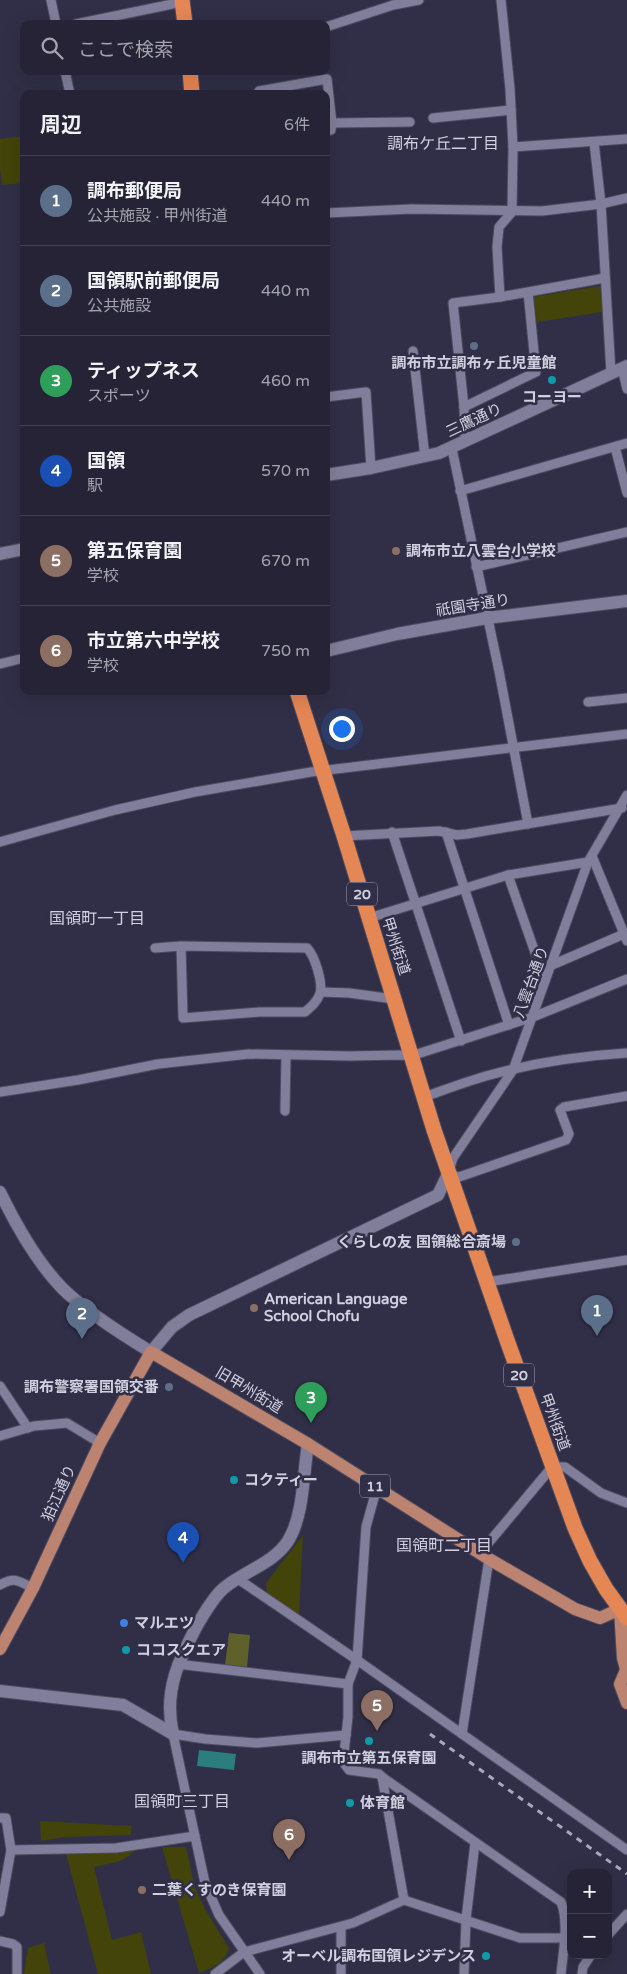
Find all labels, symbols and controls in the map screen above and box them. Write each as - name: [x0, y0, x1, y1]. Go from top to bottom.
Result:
- search box: [20, 20, 330, 75]
- icon: search: [38, 34, 66, 62]
- text: ここで検索: [78, 39, 173, 61]
- text: 周辺: [40, 113, 82, 138]
- text: 6件: [284, 115, 310, 135]
- district label: 調布ケ丘二丁目: [387, 134, 499, 154]
- text: 調布郵便局: [87, 180, 182, 202]
- text: 1: [51, 191, 61, 211]
- text: 440 m: [261, 191, 310, 211]
- text: 公共施設 · 甲州街道: [87, 206, 227, 226]
- text: 国領駅前郵便局: [87, 270, 220, 292]
- text: 2: [51, 281, 61, 301]
- text: 440 m: [261, 281, 310, 301]
- text: 公共施設: [87, 296, 151, 316]
- marker: 調布市立調布ヶ丘児童館: [468, 340, 480, 352]
- place label: 調布市立調布ヶ丘児童館: [391, 354, 557, 372]
- text: ティップネス: [87, 360, 200, 382]
- text: 3: [51, 371, 61, 391]
- text: 460 m: [261, 371, 310, 391]
- marker: コーヨー: [546, 374, 558, 386]
- text: スポーツ: [87, 386, 151, 406]
- place label: コーヨー: [522, 388, 582, 406]
- street label: 三鷹通り: [443, 399, 505, 441]
- text: 国領: [87, 450, 125, 472]
- text: 4: [51, 461, 61, 481]
- text: 570 m: [261, 461, 310, 481]
- text: 駅: [87, 476, 103, 496]
- text: 第五保育園: [87, 540, 182, 562]
- place label: 調布市立八雲台小学校: [406, 542, 556, 560]
- marker: 調布市立八雲台小学校: [390, 545, 402, 557]
- text: 5: [51, 551, 61, 571]
- text: 670 m: [261, 551, 310, 571]
- text: 学校: [87, 566, 119, 586]
- street label: 祇園寺通り: [435, 590, 511, 620]
- text: 市立第六中学校: [87, 630, 220, 652]
- text: 6: [51, 641, 61, 661]
- text: 750 m: [261, 641, 310, 661]
- text: 学校: [87, 656, 119, 676]
- your location: [329, 716, 355, 742]
- road number: 20: [347, 882, 377, 906]
- district label: 国領町一丁目: [49, 909, 145, 929]
- street label: 甲州街道: [378, 915, 414, 977]
- street label: 八雲台通り: [510, 944, 552, 1020]
- place label: くらしの友 国領総合斎場: [337, 1233, 506, 1251]
- marker: くらしの友 国領総合斎場: [510, 1236, 522, 1248]
- place label: American Language School Chofu: [264, 1290, 408, 1325]
- pin: 1: [581, 1295, 613, 1336]
- pin: 2: [66, 1298, 98, 1339]
- marker: American Language School Chofu: [248, 1302, 260, 1314]
- street label: 旧甲州街道: [212, 1363, 286, 1417]
- road number: 20: [504, 1364, 534, 1386]
- place label: 調布警察署国領交番: [24, 1378, 159, 1396]
- marker: 調布警察署国領交番: [163, 1381, 175, 1393]
- pin: 3: [295, 1382, 327, 1423]
- street label: 甲州街道: [536, 1391, 574, 1453]
- street label: 狛江通り: [39, 1462, 79, 1524]
- place label: コクティー: [244, 1471, 318, 1489]
- marker: コクティー: [228, 1474, 240, 1486]
- road number: 11: [360, 1474, 390, 1498]
- pin: 4: [167, 1522, 199, 1563]
- district label: 国領町二丁目: [396, 1536, 492, 1556]
- place label: マルエツ: [134, 1614, 194, 1632]
- marker: マルエツ: [118, 1617, 130, 1629]
- place label: ココスクエア: [136, 1641, 226, 1659]
- marker: ココスクエア: [120, 1644, 132, 1656]
- pin: 5: [361, 1690, 393, 1731]
- marker: 調布市立第五保育園: [363, 1735, 375, 1747]
- place label: 調布市立第五保育園: [301, 1749, 437, 1767]
- district label: 国領町三丁目: [134, 1792, 230, 1812]
- place label: 体育館: [360, 1794, 405, 1812]
- marker: 体育館: [344, 1797, 356, 1809]
- pin: 6: [273, 1819, 305, 1860]
- map controls: [567, 1869, 612, 1959]
- button: +: [567, 1869, 612, 1914]
- place label: 二葉くすのき保育園: [152, 1881, 287, 1899]
- marker: 二葉くすのき保育園: [136, 1884, 148, 1896]
- button: −: [567, 1914, 612, 1959]
- place label: オーベル調布国領レジデンス: [281, 1947, 476, 1965]
- marker: オーベル調布国領レジデンス: [480, 1950, 492, 1962]

